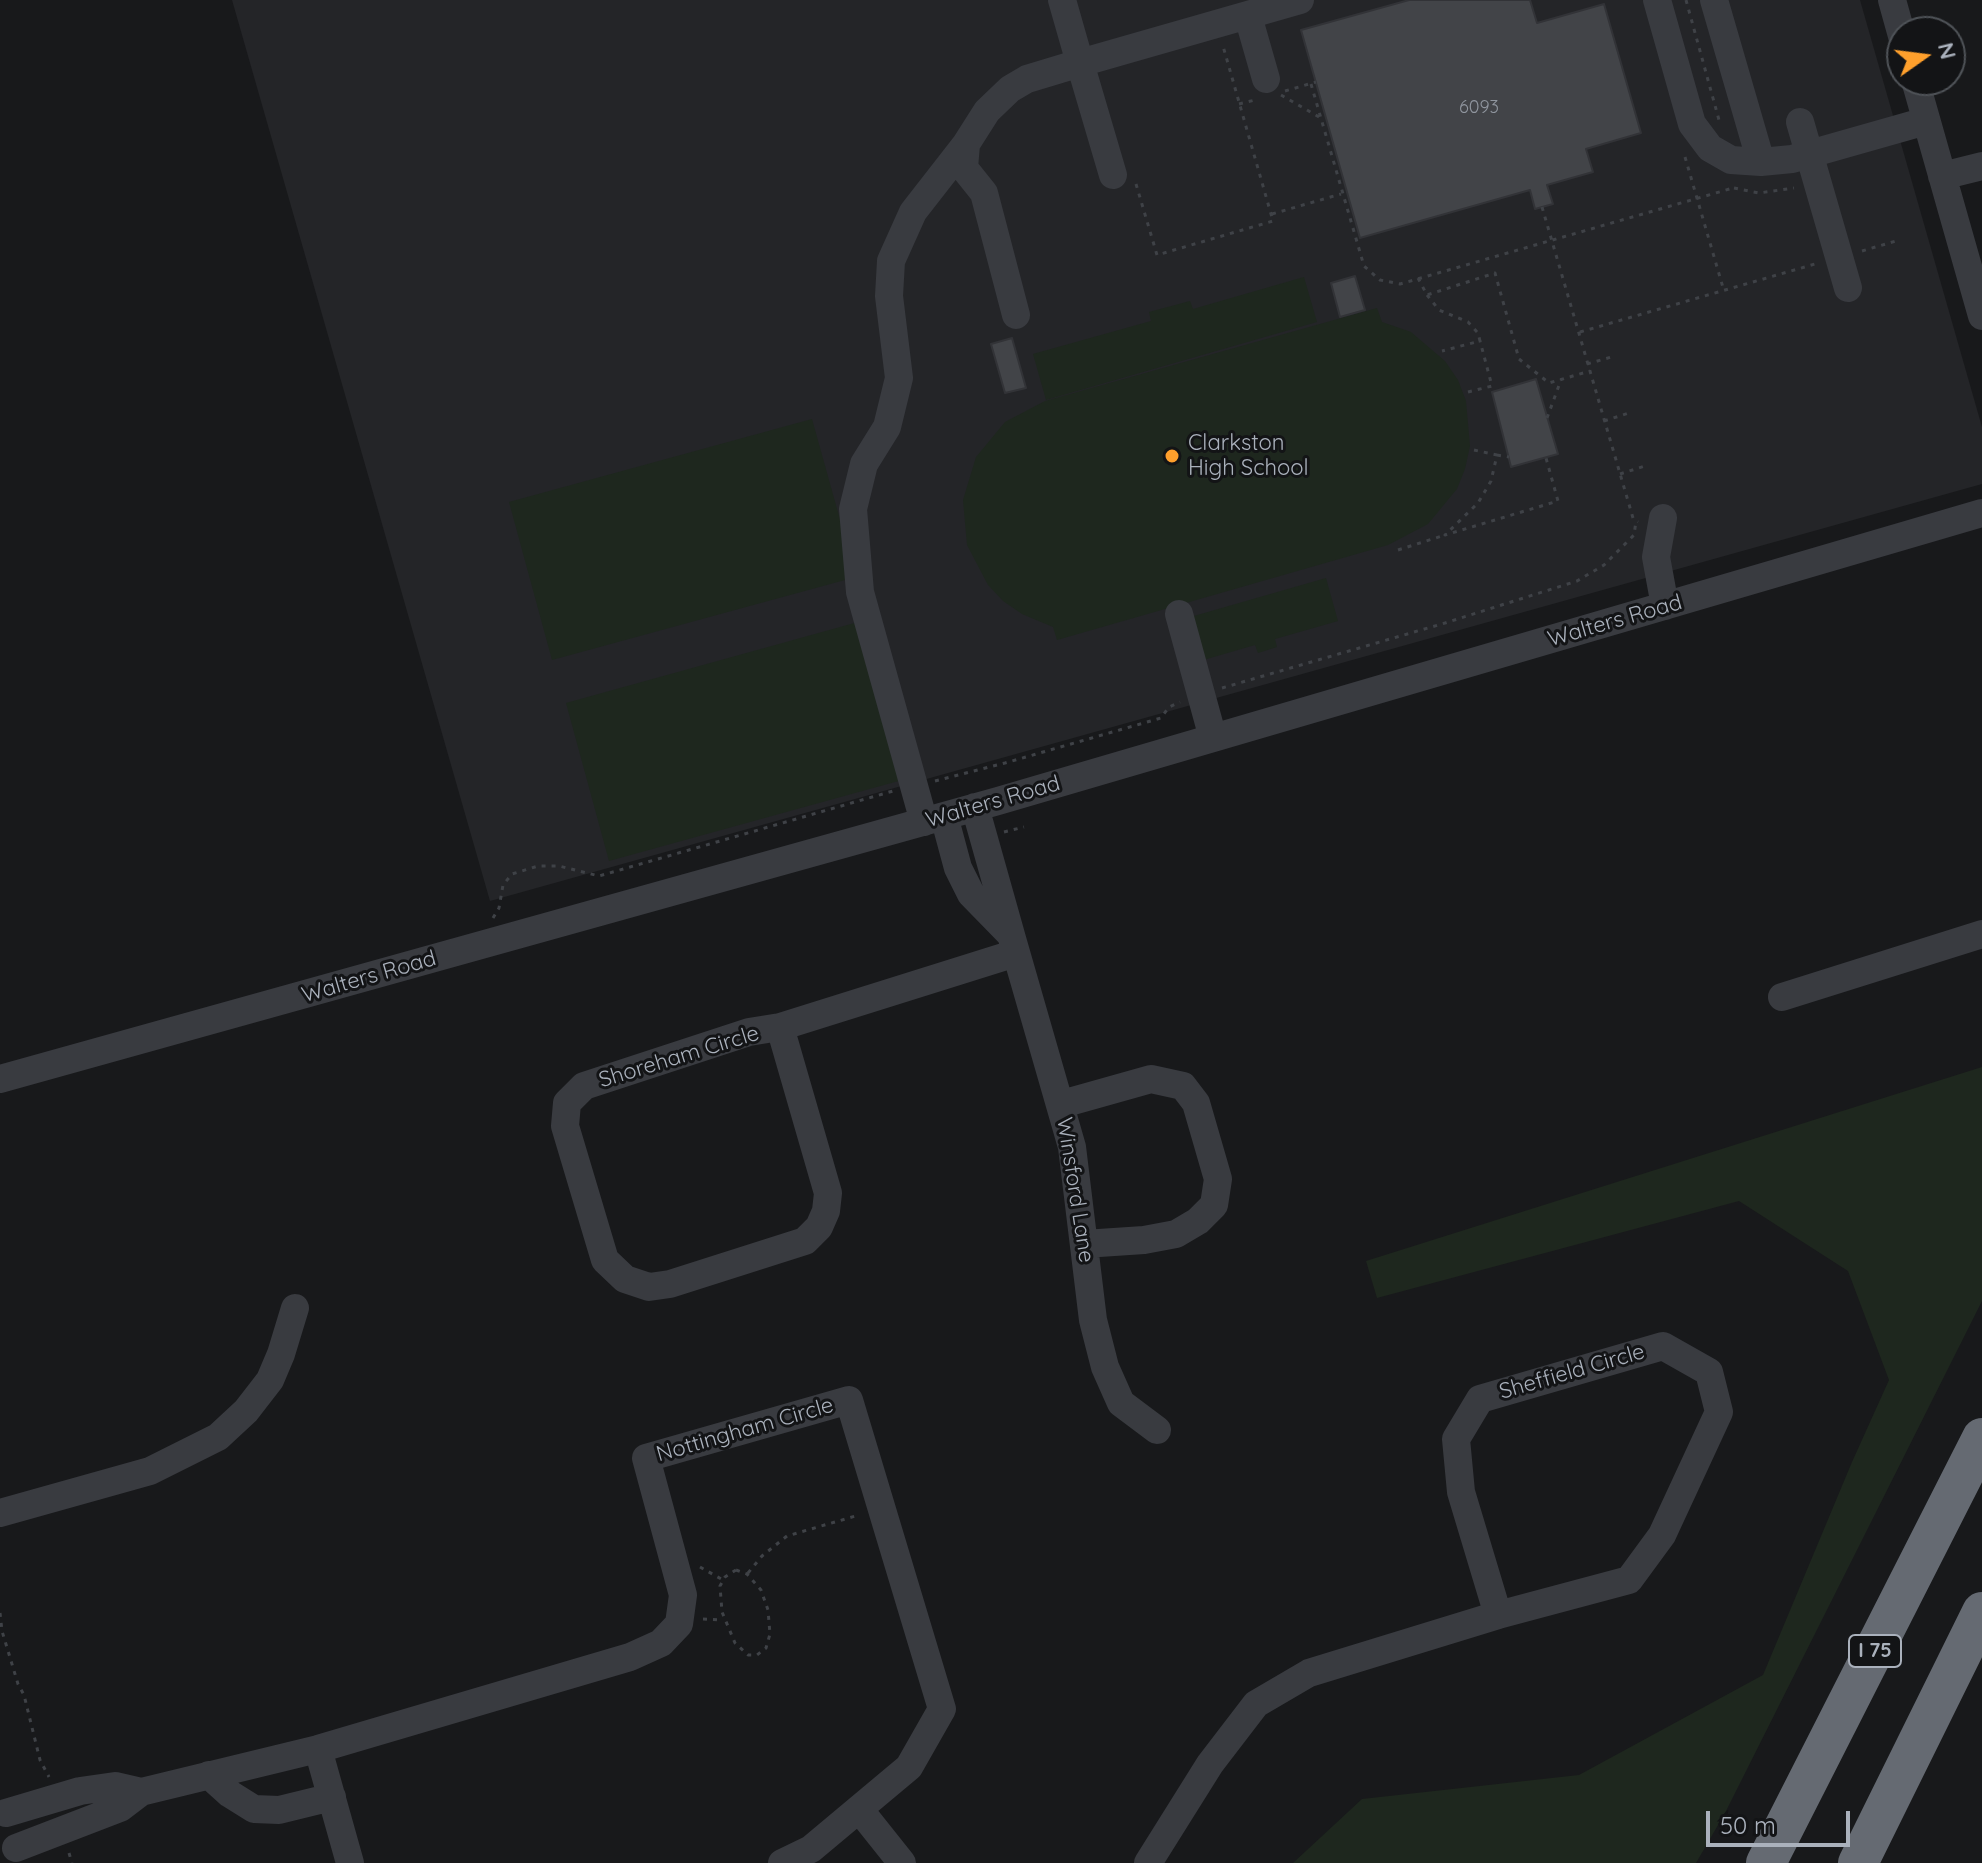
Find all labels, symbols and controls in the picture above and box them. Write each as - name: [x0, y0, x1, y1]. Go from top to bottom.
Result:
- north arrow: [1886, 16, 1966, 96]
- text: N: [1932, 39, 1963, 62]
- house number: 6093: [1459, 97, 1499, 119]
- place label: Clarkston High School: [1188, 430, 1309, 482]
- marker: Clarkston High School: [1163, 447, 1181, 465]
- street label: Walters Road: [1545, 589, 1685, 653]
- street label: Walters Road: [923, 770, 1063, 834]
- street label: Walters Road: [299, 945, 439, 1009]
- street label: Shoreham Circle: [596, 1020, 762, 1094]
- street label: Winsford Lane: [1050, 1115, 1100, 1265]
- street label: Sheffield Circle: [1496, 1339, 1648, 1405]
- street label: Nottingham Circle: [653, 1392, 837, 1468]
- road number: I 75: [1849, 1635, 1901, 1667]
- scale bar: [1710, 1795, 1854, 1845]
- text: 50 m: [1720, 1810, 1776, 1840]

